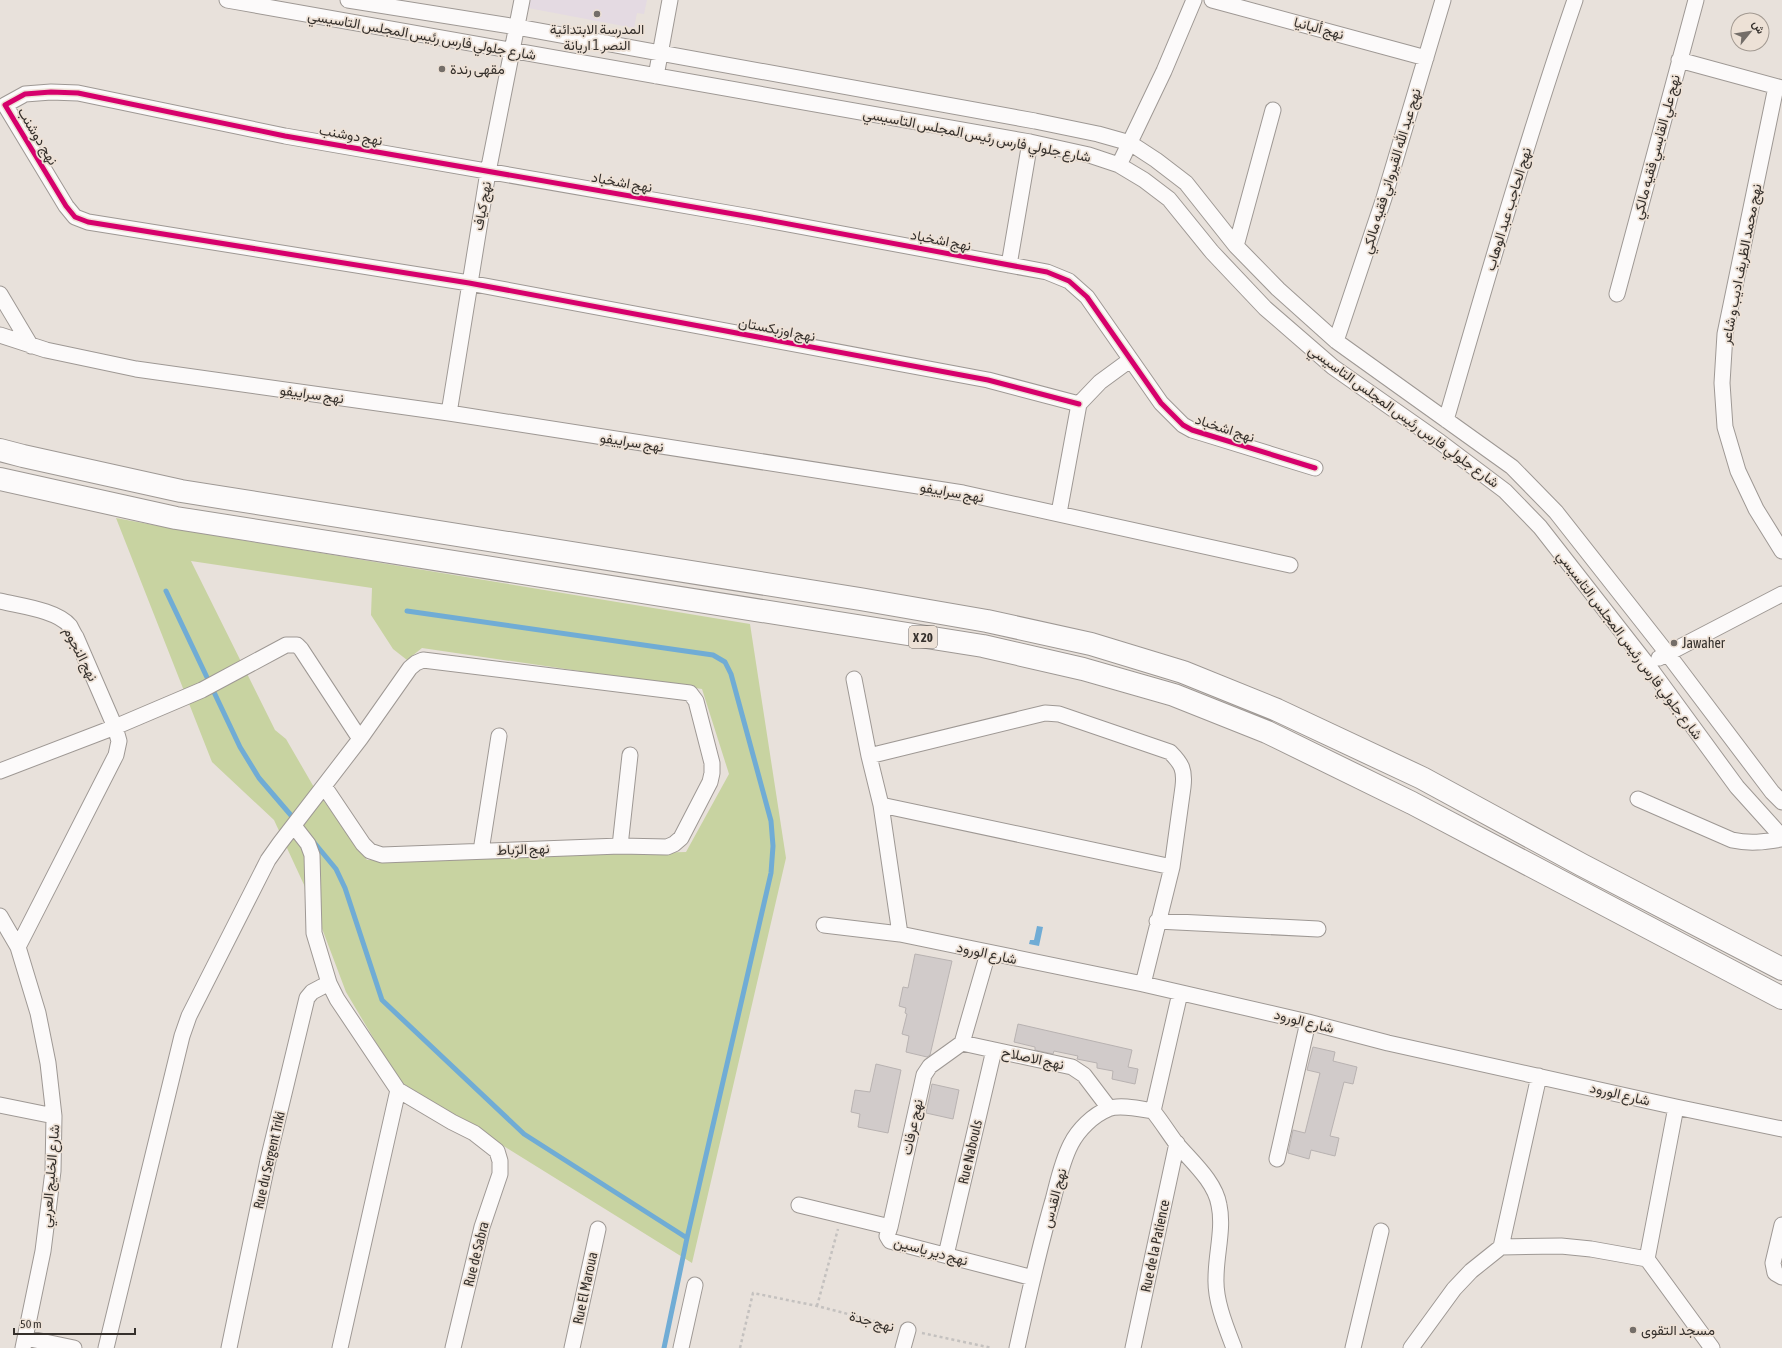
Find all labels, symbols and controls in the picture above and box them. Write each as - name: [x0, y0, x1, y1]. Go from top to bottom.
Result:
- street label: شارع جلولي فارس رئيس المجلس التاسيسي: [306, 7, 537, 67]
- marker: المدرسة الابتدائية النصر 1 اريانة: [592, 9, 602, 19]
- north arrow: [1730, 12, 1770, 52]
- street label: نهج ألبانيا: [1291, 14, 1346, 45]
- text: ش: [1749, 18, 1767, 36]
- place label: المدرسة الابتدائية النصر 1 اريانة: [550, 21, 644, 54]
- place label: مقهى رندة: [450, 61, 505, 78]
- marker: مقهى رندة: [437, 64, 447, 74]
- street label: نهج علي القابسي فقيه مالكي: [1629, 73, 1687, 222]
- street label: نهج عبد الله القيرواني فقيه مالكي: [1358, 86, 1428, 257]
- street label: نهج دوشنب: [12, 104, 61, 169]
- street label: شارع جلولي فارس رئيس المجلس التاسيسي: [861, 105, 1092, 169]
- street label: نهج دوشنب: [317, 122, 384, 151]
- street label: نهج الحاجب عبد الوهاب: [1482, 145, 1537, 273]
- street label: نهج اشخباد: [590, 169, 654, 198]
- street label: نهج كياف: [470, 180, 497, 232]
- street label: نهج محمد الظريف اديب و شاعر: [1717, 182, 1767, 347]
- street label: نهج اشخباد: [909, 226, 973, 257]
- street label: نهج اوزبكستان: [737, 314, 817, 347]
- street label: شارع جلولي فارس رئيس المجلس التاسيسي: [1303, 341, 1502, 494]
- street label: نهج سراييفو: [279, 382, 345, 409]
- street label: نهج اشخباد: [1192, 411, 1257, 448]
- street label: نهج سراييفو: [598, 429, 665, 458]
- street label: نهج سراييفو: [918, 479, 985, 508]
- street label: شارع جلولي فارس رئيس المجلس التاسيسي: [1551, 548, 1706, 745]
- street label: نهج النجوم: [58, 624, 101, 685]
- road number: X 20: [909, 626, 937, 648]
- place label: Jawaher: [1682, 635, 1726, 651]
- marker: Jawaher: [1669, 638, 1679, 648]
- street label: نهج الرّباط: [496, 840, 550, 861]
- street label: شارع الورود: [955, 939, 1019, 970]
- street label: شارع الورود: [1272, 1006, 1336, 1039]
- street label: نهج الاصلاح: [1000, 1044, 1066, 1075]
- street label: شارع الورود: [1588, 1079, 1652, 1112]
- street label: نهج عرفات: [898, 1098, 929, 1157]
- street label: Rue du Sergent Triki: [250, 1110, 288, 1210]
- street label: Rue Nabouls: [955, 1118, 985, 1186]
- street label: شارع الخليج العربي: [38, 1124, 66, 1229]
- street label: نهج القدس: [1038, 1167, 1072, 1230]
- street label: Rue de la Patience: [1137, 1198, 1173, 1294]
- street label: Rue de Sabra: [460, 1220, 492, 1288]
- street label: نهج دير ياسين: [891, 1233, 970, 1271]
- street label: Rue El Maroua: [570, 1250, 600, 1326]
- street label: نهج جدة: [847, 1307, 896, 1338]
- scale bar: [14, 1310, 135, 1336]
- text: 50 m: [20, 1317, 42, 1331]
- place label: مسجد التقوى: [1641, 1322, 1715, 1339]
- marker: مسجد التقوى: [1628, 1325, 1638, 1335]

